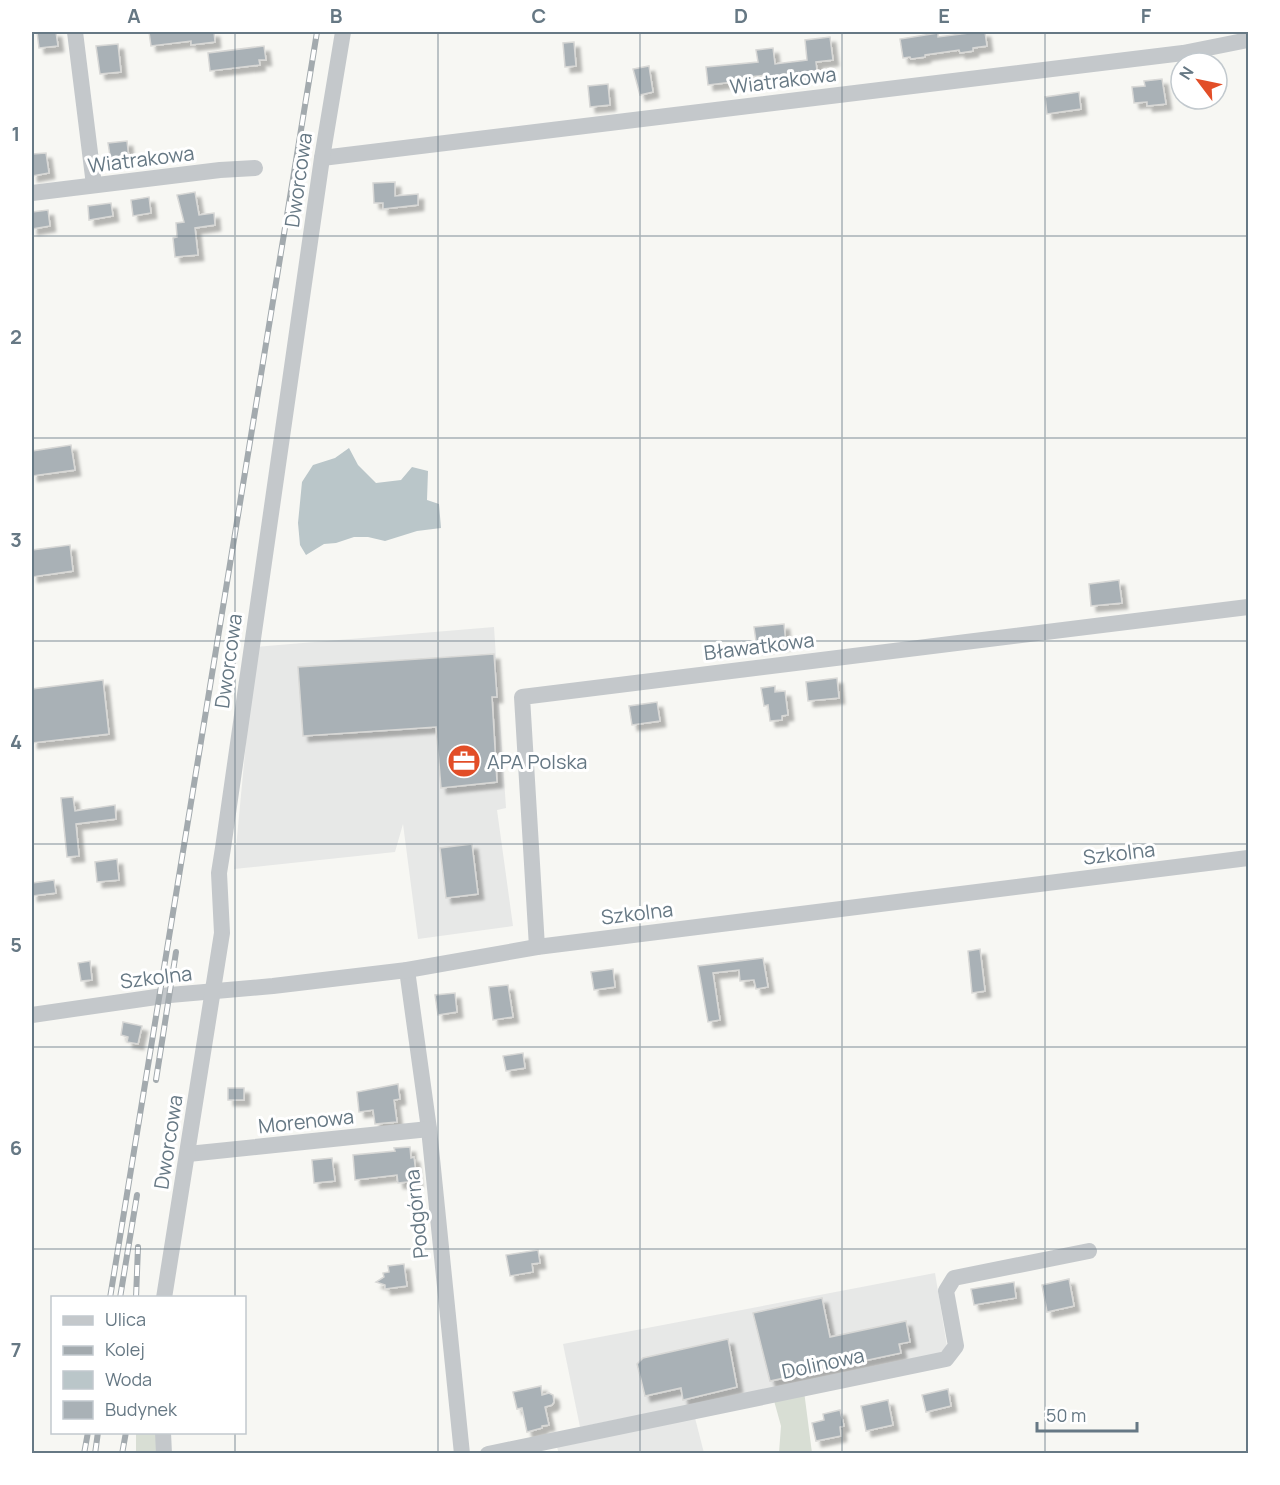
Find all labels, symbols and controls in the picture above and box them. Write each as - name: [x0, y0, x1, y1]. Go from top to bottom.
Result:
- text: A: [127, 2, 141, 29]
- text: B: [330, 2, 343, 29]
- text: C: [532, 2, 546, 29]
- text: D: [734, 2, 748, 29]
- text: E: [938, 2, 950, 29]
- text: F: [1141, 2, 1152, 29]
- north arrow: [1169, 51, 1229, 111]
- street label: Wiatrakowa: [728, 60, 838, 100]
- text: N: [1174, 62, 1199, 84]
- text: 1: [12, 120, 20, 147]
- street label: Dworcowa: [278, 131, 318, 229]
- street label: Wiatrakowa: [86, 139, 196, 179]
- text: 2: [10, 323, 22, 350]
- text: 3: [10, 526, 22, 553]
- street label: Dworcowa: [208, 612, 248, 710]
- street label: Bławatkowa: [702, 626, 816, 666]
- text: 4: [10, 728, 22, 755]
- office icon: APA Polska: [446, 743, 482, 779]
- place label: APA Polska: [487, 748, 587, 775]
- street label: Szkolna: [1082, 835, 1156, 871]
- street label: Szkolna: [600, 895, 674, 931]
- text: 5: [10, 931, 22, 958]
- street label: Szkolna: [119, 959, 193, 995]
- street label: Dworcowa: [147, 1093, 189, 1191]
- street label: Morenowa: [257, 1103, 355, 1139]
- text: 6: [10, 1134, 22, 1161]
- street label: Podgórna: [398, 1168, 434, 1260]
- legend: [51, 1296, 246, 1434]
- text: Ulica: [105, 1307, 146, 1331]
- text: 7: [11, 1336, 21, 1363]
- text: Kolej: [105, 1337, 145, 1361]
- street label: Dolinowa: [779, 1341, 867, 1385]
- text: Woda: [105, 1367, 152, 1391]
- scale bar: [1037, 1395, 1138, 1433]
- text: Budynek: [105, 1397, 178, 1421]
- text: 50 m: [1046, 1403, 1086, 1427]

